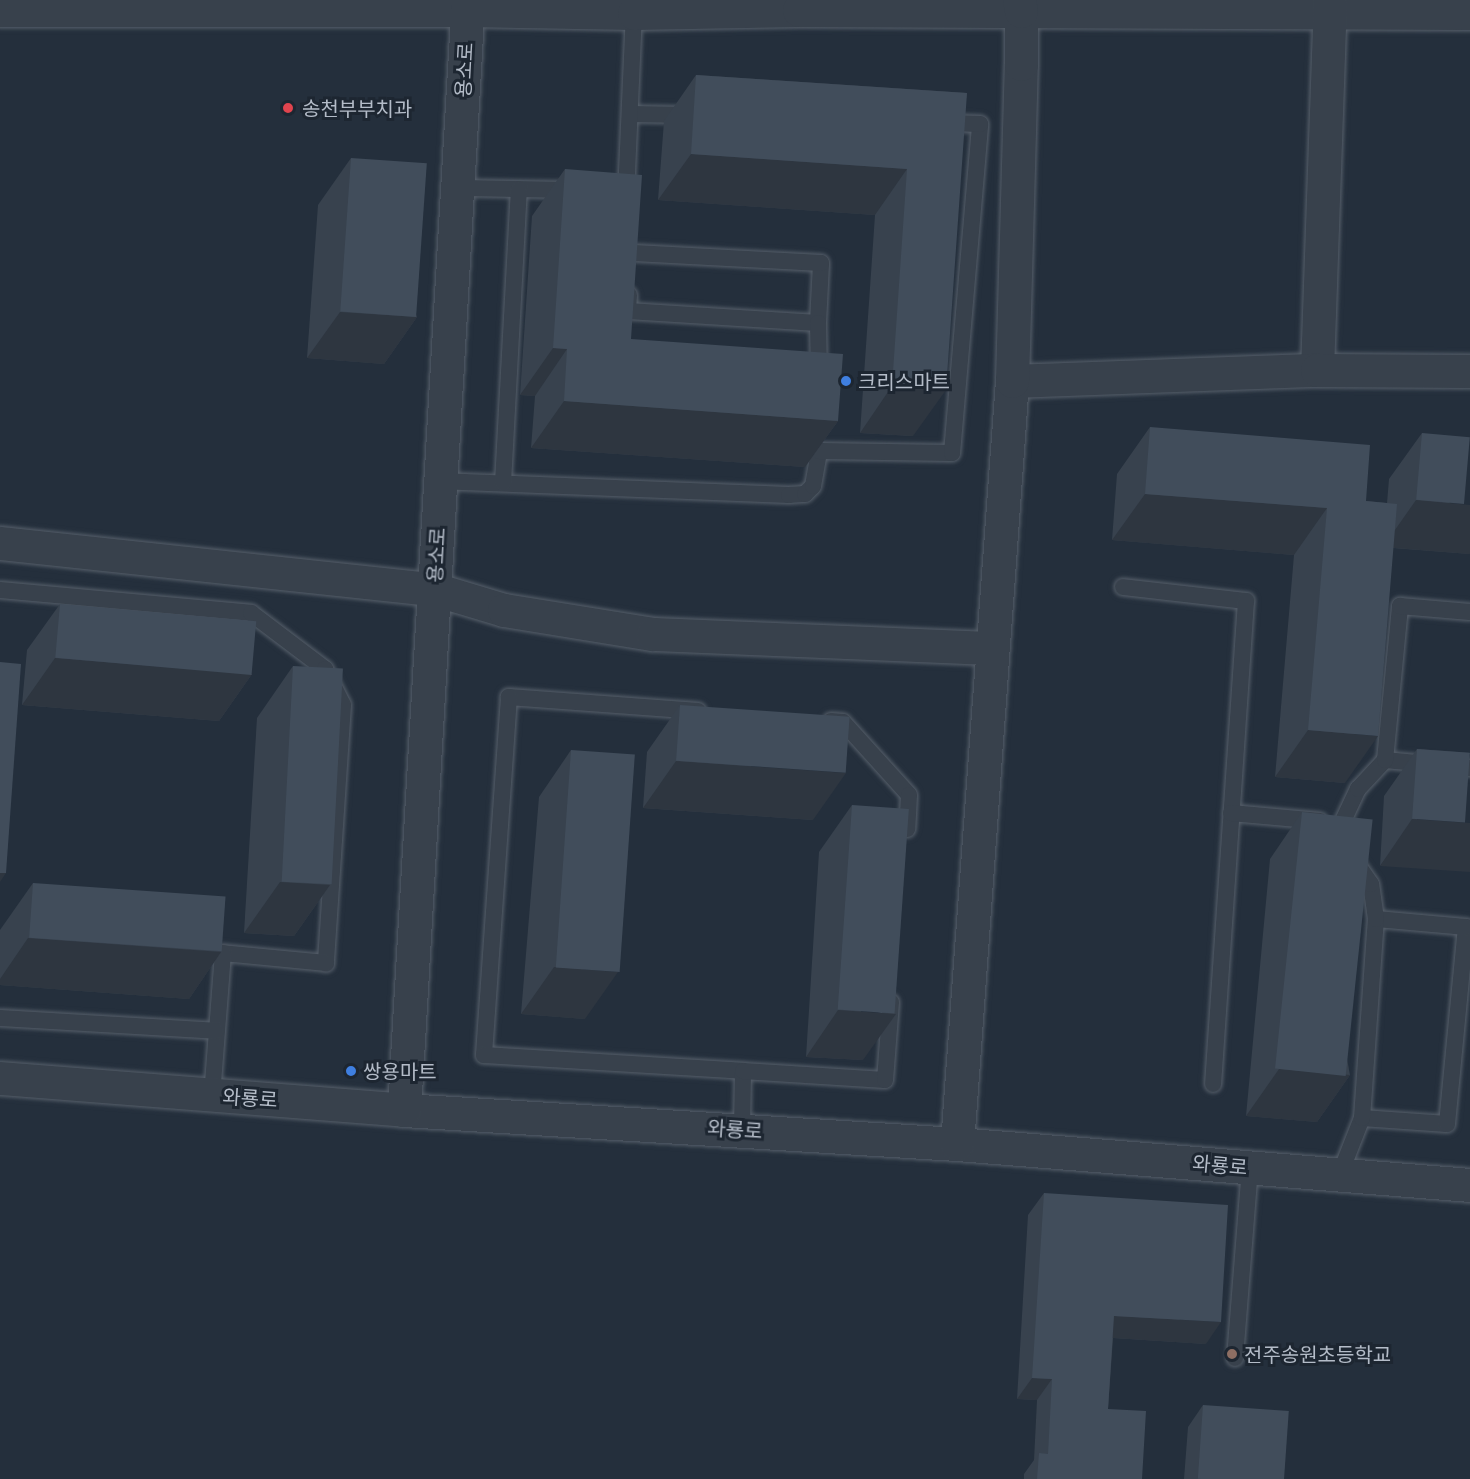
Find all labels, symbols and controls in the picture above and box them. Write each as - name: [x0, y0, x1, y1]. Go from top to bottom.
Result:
- street label: 용소로: [451, 42, 477, 98]
- place label: 송천부부치과: [302, 96, 412, 120]
- marker: 송천부부치과: [279, 99, 297, 117]
- place label: 크리스마트: [858, 369, 950, 393]
- marker: 크리스마트: [839, 374, 853, 388]
- street label: 용소로: [423, 527, 449, 583]
- place label: 쌍용마트: [363, 1059, 437, 1083]
- marker: 쌍용마트: [344, 1064, 358, 1078]
- street label: 와룡로: [222, 1084, 278, 1112]
- street label: 와룡로: [707, 1115, 763, 1143]
- street label: 와룡로: [1191, 1151, 1249, 1179]
- place label: 전주송원초등학교: [1244, 1342, 1391, 1366]
- marker: 전주송원초등학교: [1225, 1347, 1239, 1361]

